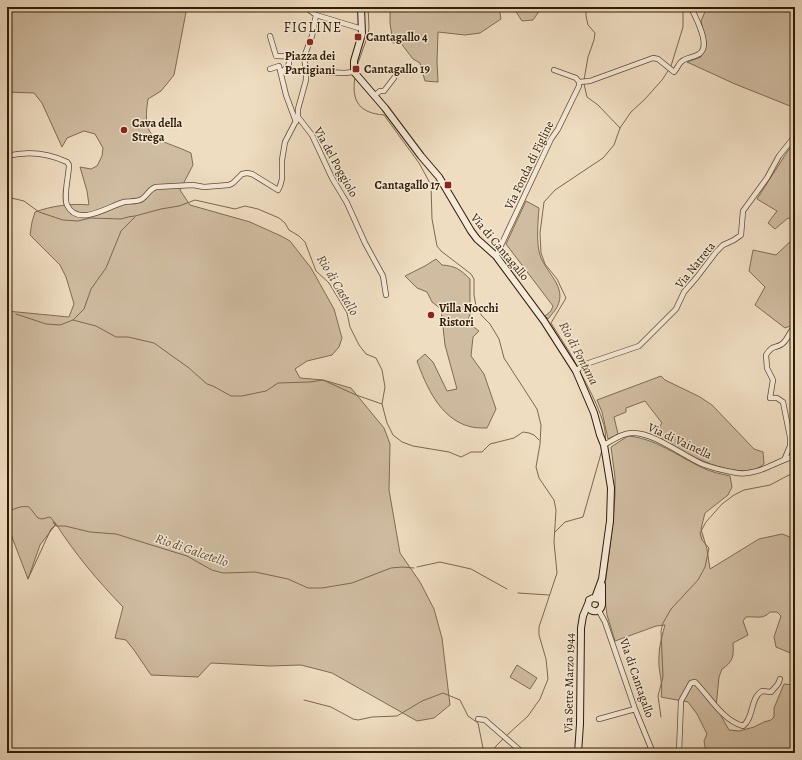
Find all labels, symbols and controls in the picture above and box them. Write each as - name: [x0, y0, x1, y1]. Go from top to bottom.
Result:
- district label: FIGLINE: [284, 18, 342, 37]
- place label: Cantagallo 4: [366, 29, 428, 45]
- marker: Cantagallo 4: [353, 32, 363, 42]
- marker: Piazza dei Partigiani: [305, 37, 315, 47]
- place label: Piazza dei Partigiani: [285, 48, 336, 78]
- place label: Cantagallo 19: [364, 61, 430, 77]
- marker: Cantagallo 19: [351, 64, 361, 74]
- place label: Cava della Strega: [132, 115, 183, 145]
- street label: Via Fonda di Figline: [500, 118, 557, 213]
- street label: Via del Poggiolo: [310, 123, 362, 200]
- marker: Cava della Strega: [119, 125, 129, 135]
- place label: Cantagallo 17: [374, 177, 441, 193]
- marker: Cantagallo 17: [443, 180, 453, 190]
- street label: Via di Cantagallo: [467, 209, 533, 284]
- street label: Via Natreta: [671, 238, 719, 292]
- water label: Rio di Castello: [313, 251, 363, 319]
- place label: Villa Nocchi Ristori: [438, 300, 499, 330]
- marker: Villa Nocchi Ristori: [426, 310, 436, 320]
- water label: Rio di Fontana: [555, 318, 603, 388]
- street label: Via di Vainella: [644, 419, 715, 463]
- water label: Rio di Galcetello: [153, 530, 231, 570]
- street label: Via Sette Marzo 1944: [560, 632, 578, 734]
- street label: Via di Cantagallo: [616, 635, 658, 720]

